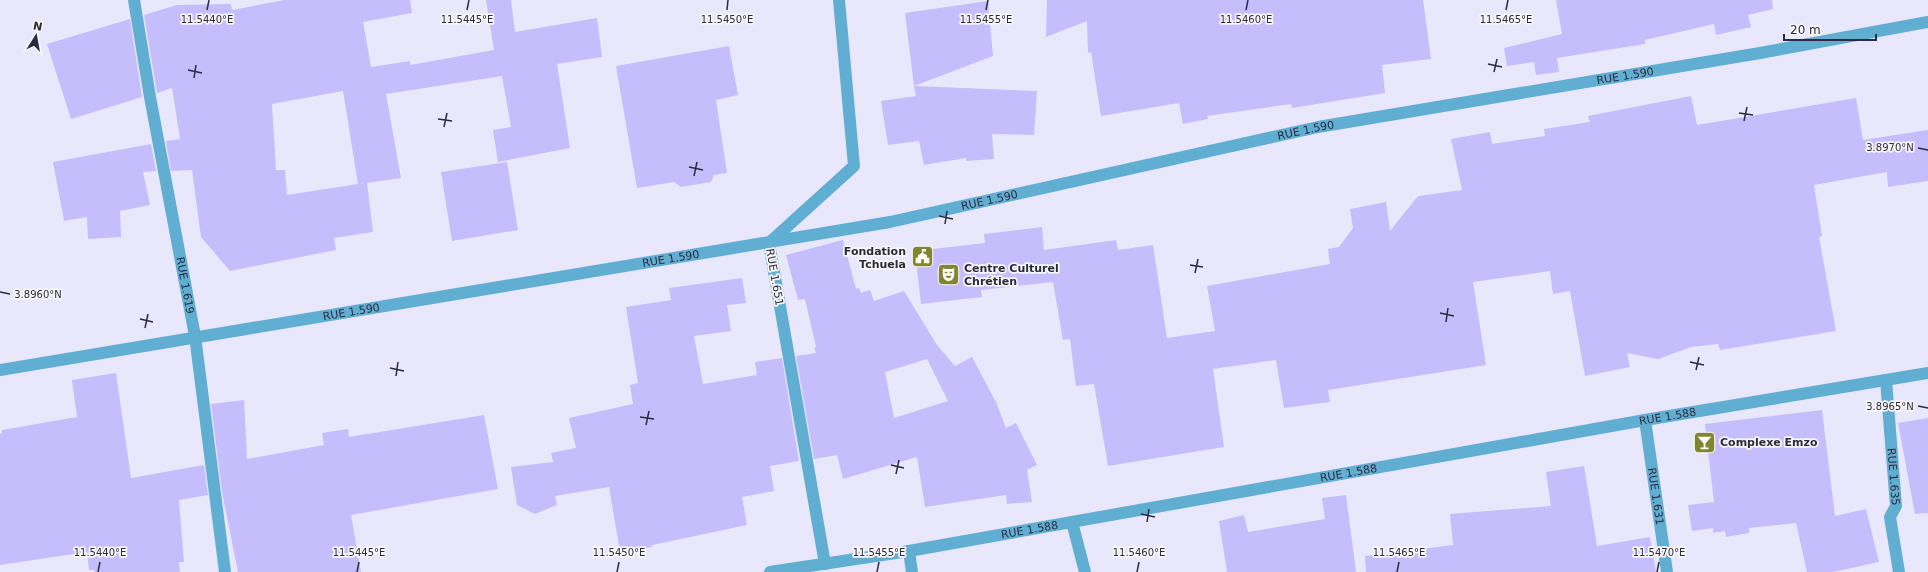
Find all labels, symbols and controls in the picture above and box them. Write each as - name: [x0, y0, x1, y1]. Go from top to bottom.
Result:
- text: 11.5440°E: [181, 14, 233, 25]
- text: 11.5445°E: [441, 14, 493, 25]
- text: 11.5450°E: [701, 14, 753, 25]
- text: 11.5455°E: [960, 14, 1012, 25]
- text: 11.5460°E: [1220, 14, 1272, 25]
- text: 11.5465°E: [1480, 14, 1532, 25]
- north arrow: [16, 16, 56, 56]
- scale bar: [1784, 16, 1876, 42]
- text: N: [32, 19, 44, 34]
- text: 20 m: [1790, 23, 1821, 37]
- street label: RUE 1.590: [1596, 65, 1655, 87]
- street label: RUE 1.590: [1276, 118, 1335, 143]
- text: 3.8970°N: [1866, 142, 1914, 153]
- street label: RUE 1.590: [960, 188, 1019, 213]
- public building icon: Fondation Tchuela: [909, 244, 935, 270]
- place label: Fondation Tchuela: [844, 245, 906, 271]
- street label: RUE 1.590: [641, 248, 700, 270]
- street label: RUE 1.651: [763, 248, 786, 307]
- street label: RUE 1.619: [173, 256, 197, 315]
- theatre icon: Centre Culturel Chrétien: [935, 261, 961, 287]
- place label: Centre Culturel Chrétien: [964, 262, 1059, 288]
- text: 3.8960°N: [14, 289, 62, 300]
- street label: RUE 1.590: [322, 301, 381, 323]
- text: 3.8965°N: [1866, 401, 1914, 412]
- street label: RUE 1.588: [1638, 406, 1697, 428]
- bar icon: Complexe Emzo: [1692, 429, 1718, 455]
- place label: Complexe Emzo: [1720, 436, 1818, 449]
- street label: RUE 1.635: [1884, 447, 1902, 506]
- street label: RUE 1.588: [1319, 462, 1378, 485]
- street label: RUE 1.631: [1645, 467, 1666, 526]
- street label: RUE 1.588: [1000, 519, 1059, 541]
- text: 11.5440°E: [74, 547, 126, 558]
- text: 11.5445°E: [333, 547, 385, 558]
- text: 11.5450°E: [593, 547, 645, 558]
- text: 11.5455°E: [853, 547, 905, 558]
- text: 11.5460°E: [1113, 547, 1165, 558]
- text: 11.5465°E: [1373, 547, 1425, 558]
- text: 11.5470°E: [1633, 547, 1685, 558]

